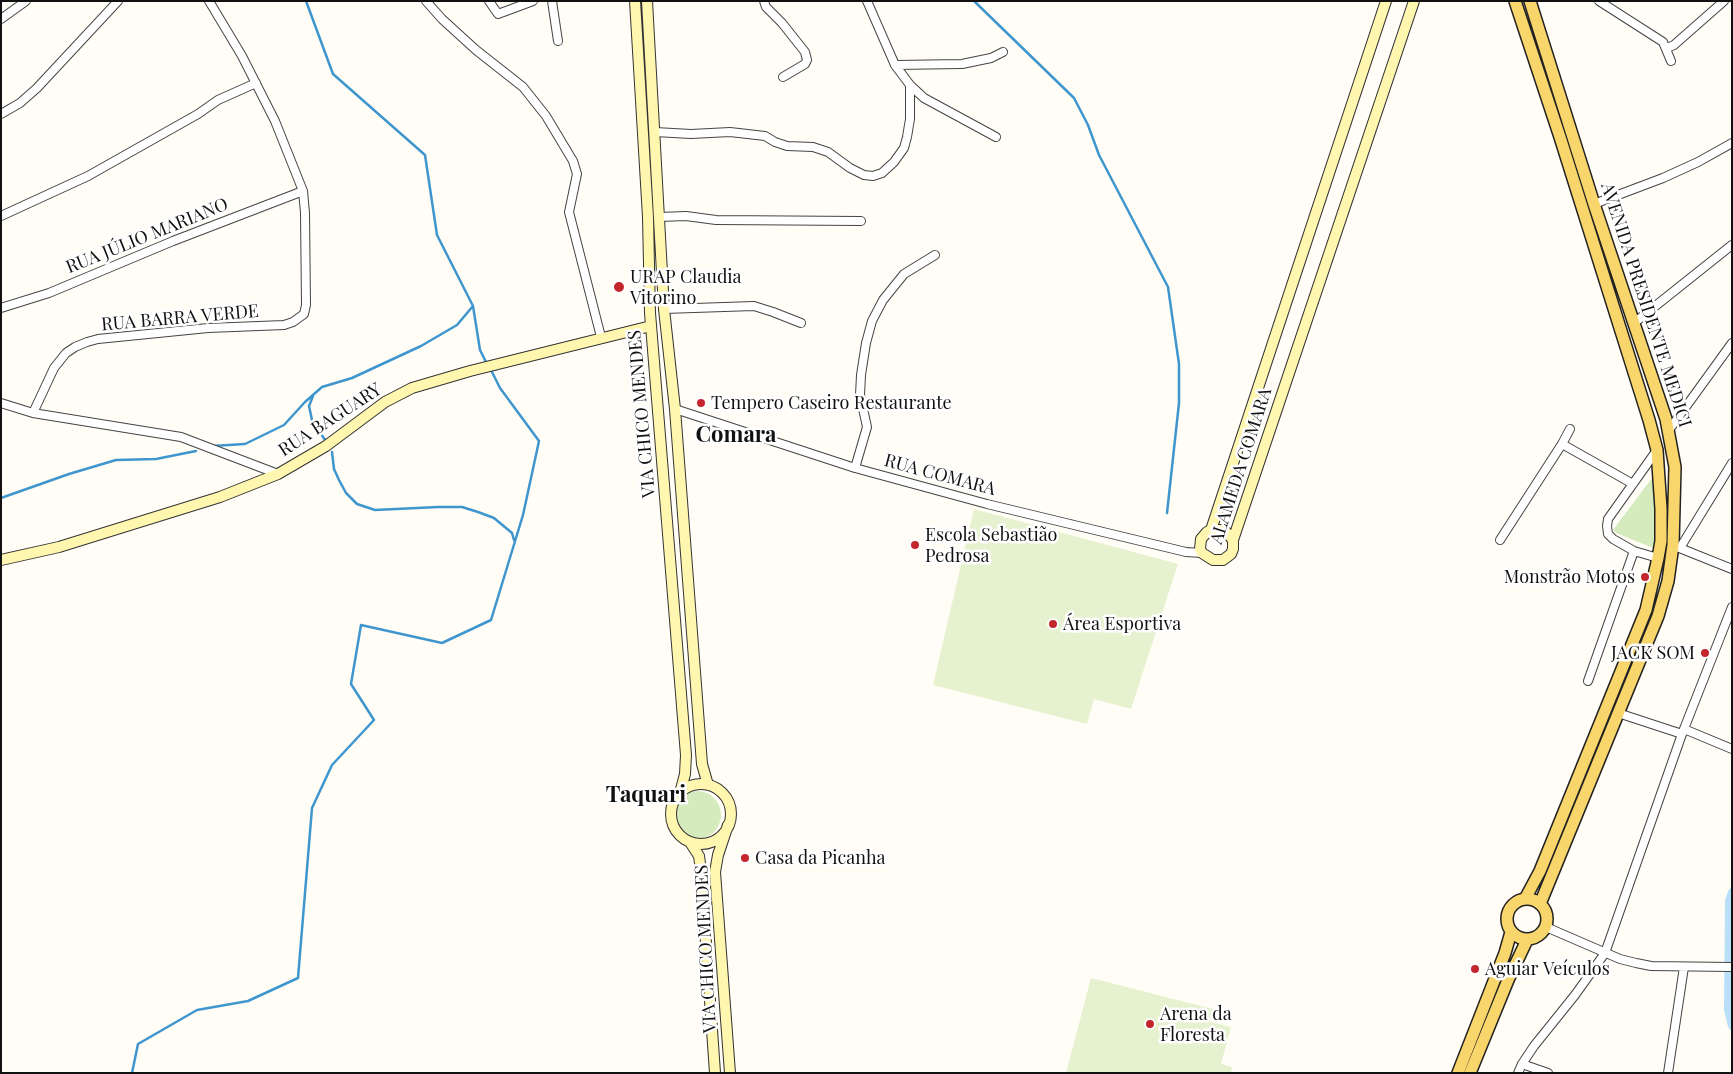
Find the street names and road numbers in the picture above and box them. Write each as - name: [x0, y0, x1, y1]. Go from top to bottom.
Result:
- street label: AVENIDA PRESIDENTE MEDICI: [1596, 180, 1696, 430]
- street label: RUA JÚLIO MARIANO: [63, 194, 231, 278]
- street label: RUA BARRA VERDE: [100, 300, 260, 336]
- street label: VIA CHICO MENDES: [624, 329, 660, 499]
- street label: RUA BAGUARY: [275, 379, 385, 461]
- street label: ALAMEDA COMARA: [1206, 385, 1276, 547]
- street label: RUA COMARA: [882, 450, 998, 500]
- street label: VIA CHICO MENDES: [691, 864, 721, 1034]

